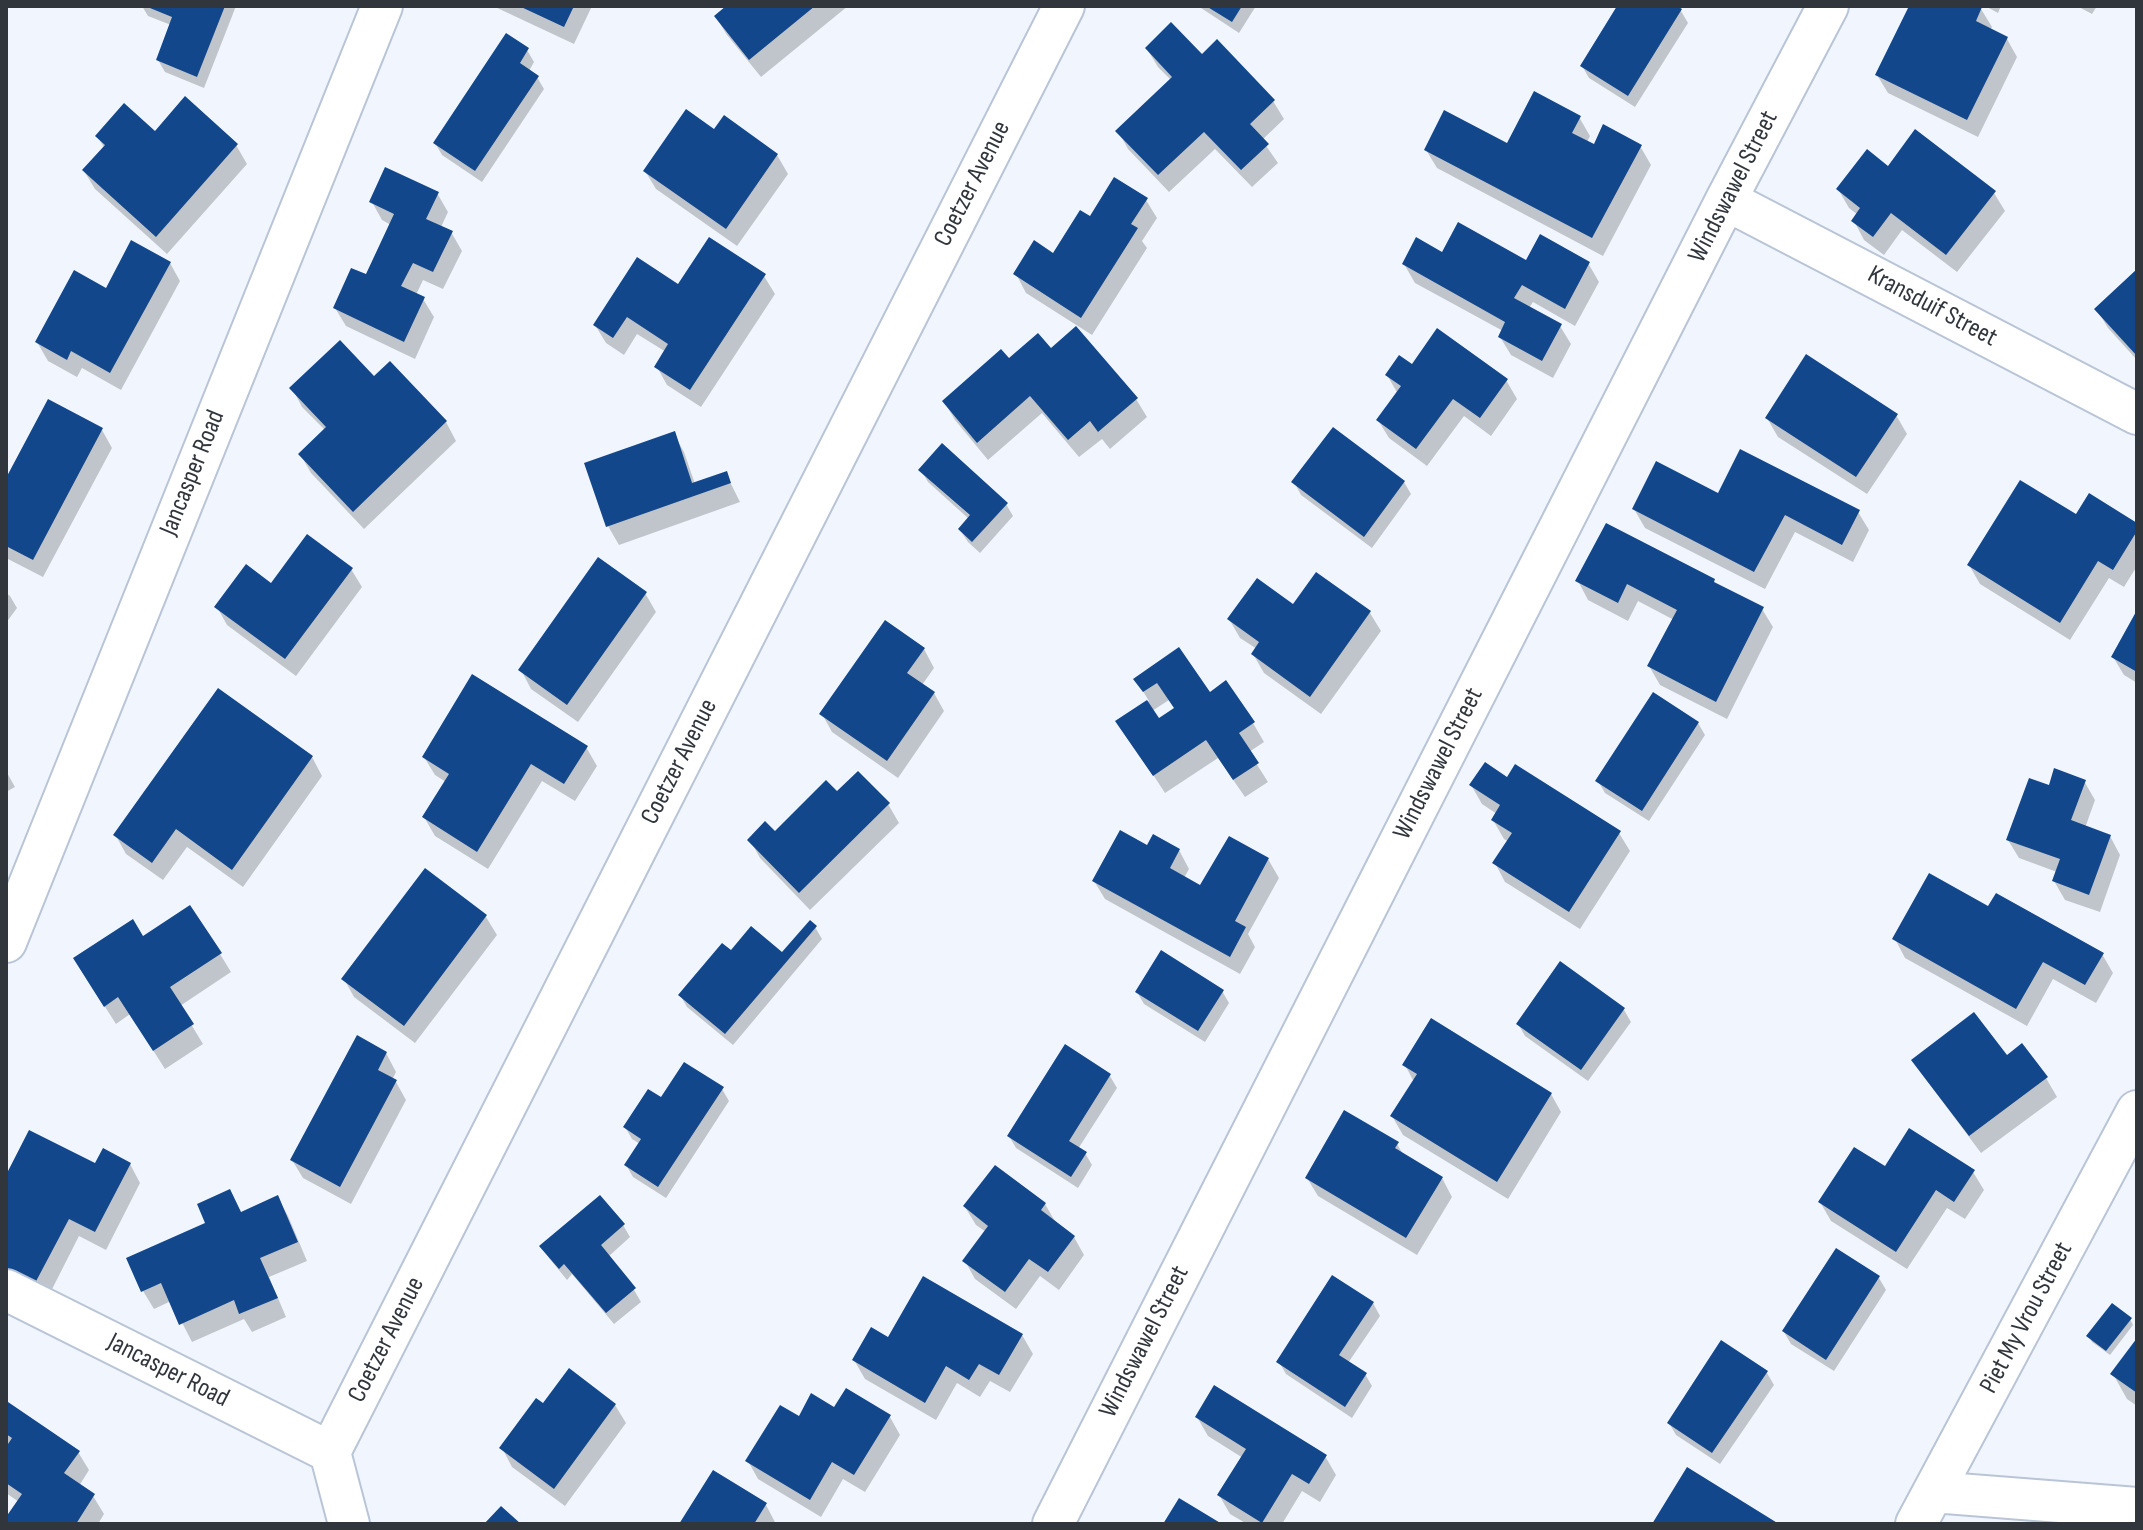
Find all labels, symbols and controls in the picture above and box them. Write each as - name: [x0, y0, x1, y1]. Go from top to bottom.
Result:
- street label: Windswawel Street: [1682, 106, 1786, 268]
- street label: Coetzer Avenue: [928, 116, 1018, 252]
- street label: Kransduif Street: [1862, 260, 2002, 354]
- street label: Jancasper Road: [154, 406, 232, 540]
- street label: Windswawel Street: [1387, 683, 1491, 845]
- street label: Coetzer Avenue: [635, 694, 725, 830]
- street label: Piet My Vrou Street: [1974, 1237, 2080, 1399]
- street label: Windswawel Street: [1093, 1261, 1197, 1423]
- street label: Coetzer Avenue: [342, 1272, 432, 1408]
- street label: Jancasper Road: [102, 1327, 234, 1415]

